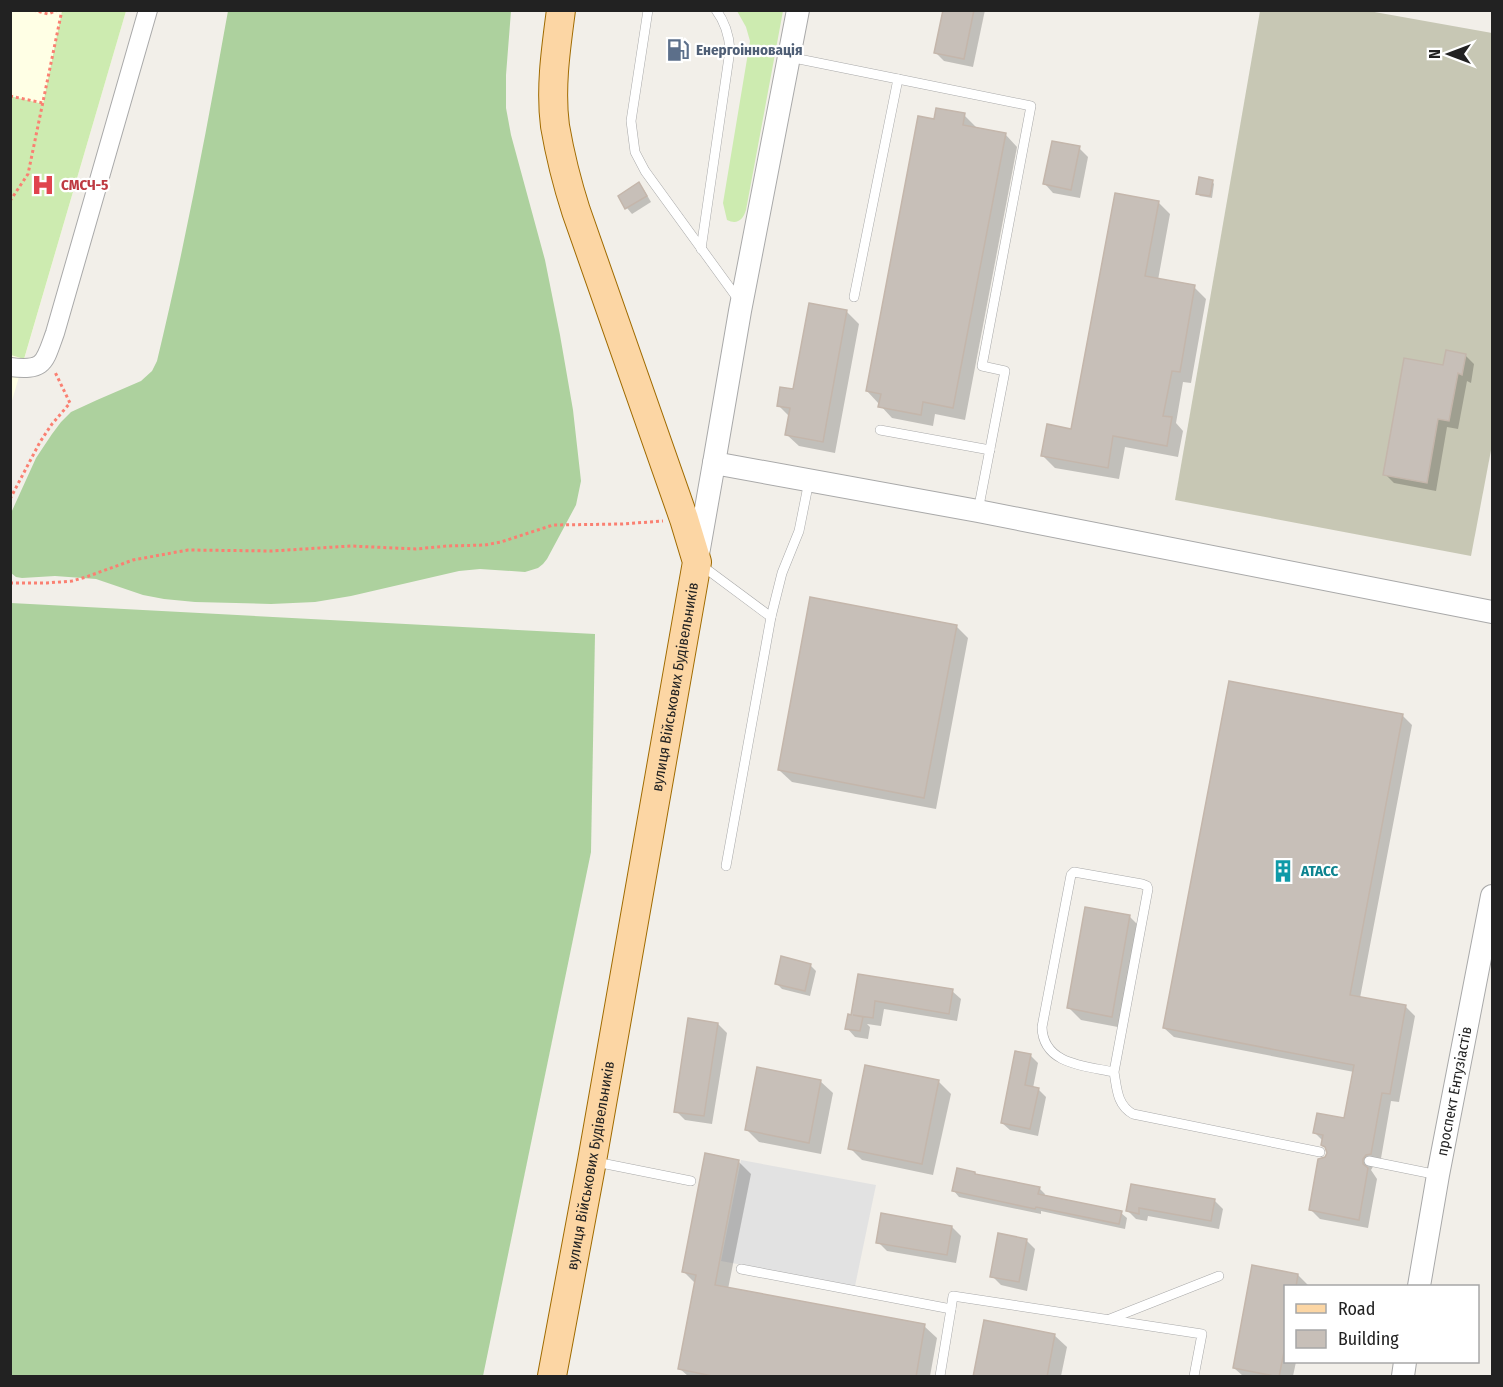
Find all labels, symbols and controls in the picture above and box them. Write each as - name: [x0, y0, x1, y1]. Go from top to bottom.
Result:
- north arrow: [1419, 24, 1479, 84]
- fuel station icon: Енергоінновація: [665, 37, 691, 63]
- place label: Енергоінновація: [696, 41, 803, 59]
- text: N: [1425, 49, 1444, 59]
- hospital icon: СМСЧ-5: [30, 172, 56, 198]
- place label: СМСЧ-5: [61, 176, 108, 194]
- street label: вулиця Військових Будівельників: [648, 581, 702, 793]
- building icon: АТАСС: [1270, 858, 1296, 884]
- place label: АТАСС: [1300, 862, 1339, 880]
- street label: проспект Ентузіастів: [1433, 1025, 1476, 1157]
- street label: вулиця Військових Будівельників: [563, 1060, 618, 1272]
- legend: [1284, 1285, 1479, 1363]
- text: Road: [1338, 1298, 1375, 1320]
- text: Building: [1338, 1328, 1399, 1350]

